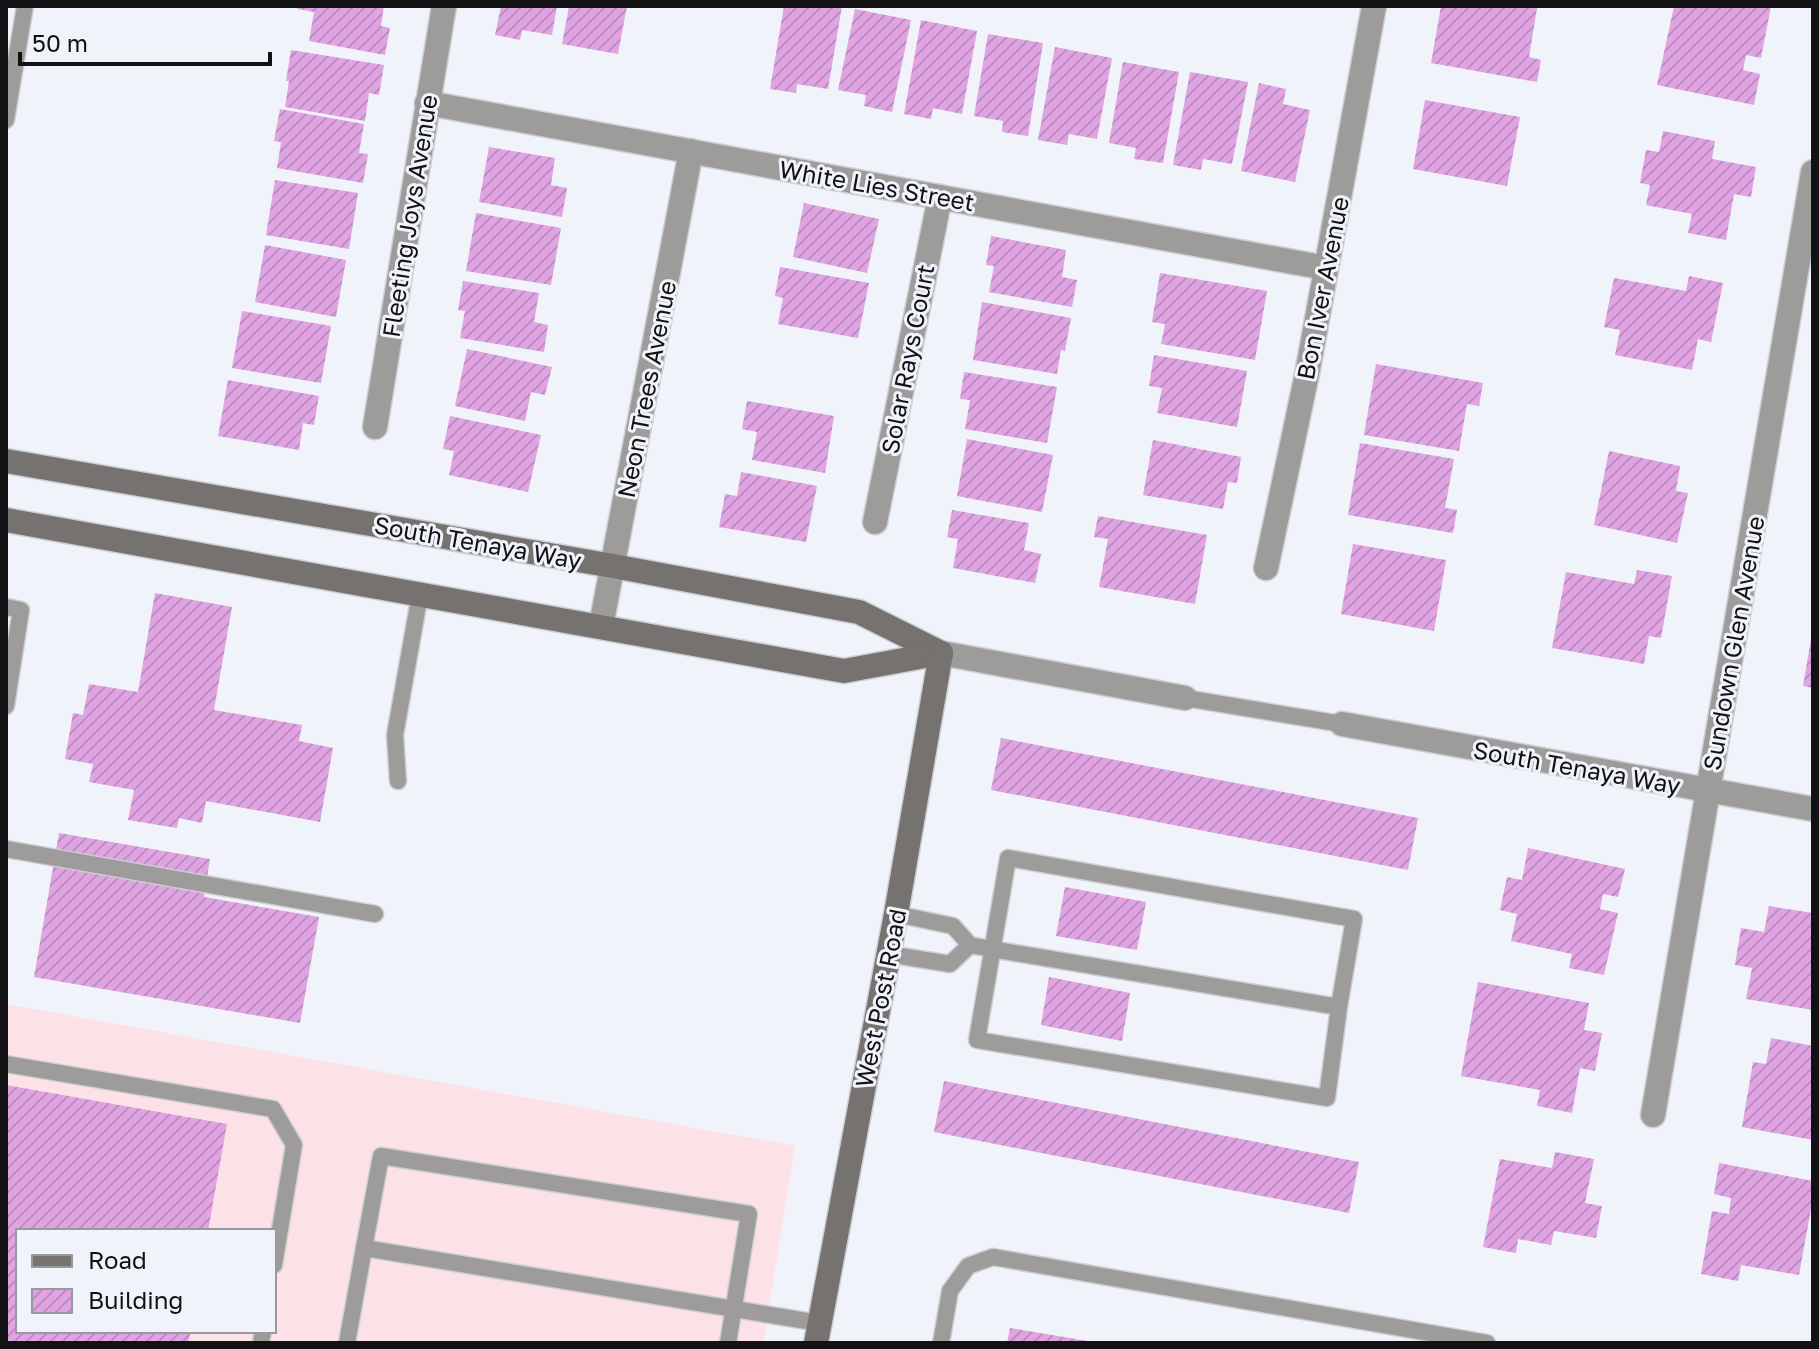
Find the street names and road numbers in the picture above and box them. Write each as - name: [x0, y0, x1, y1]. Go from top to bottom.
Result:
- street label: Fleeting Joys Avenue: [375, 93, 443, 339]
- street label: White Lies Street: [777, 154, 977, 216]
- street label: Bon Iver Avenue: [1290, 194, 1354, 382]
- street label: Solar Rays Court: [874, 262, 940, 456]
- street label: Neon Trees Avenue: [611, 278, 681, 500]
- street label: South Tenaya Way: [372, 509, 584, 575]
- street label: Sundown Glen Avenue: [1696, 514, 1770, 772]
- street label: South Tenaya Way: [1471, 734, 1683, 800]
- street label: West Post Road: [848, 906, 912, 1090]

